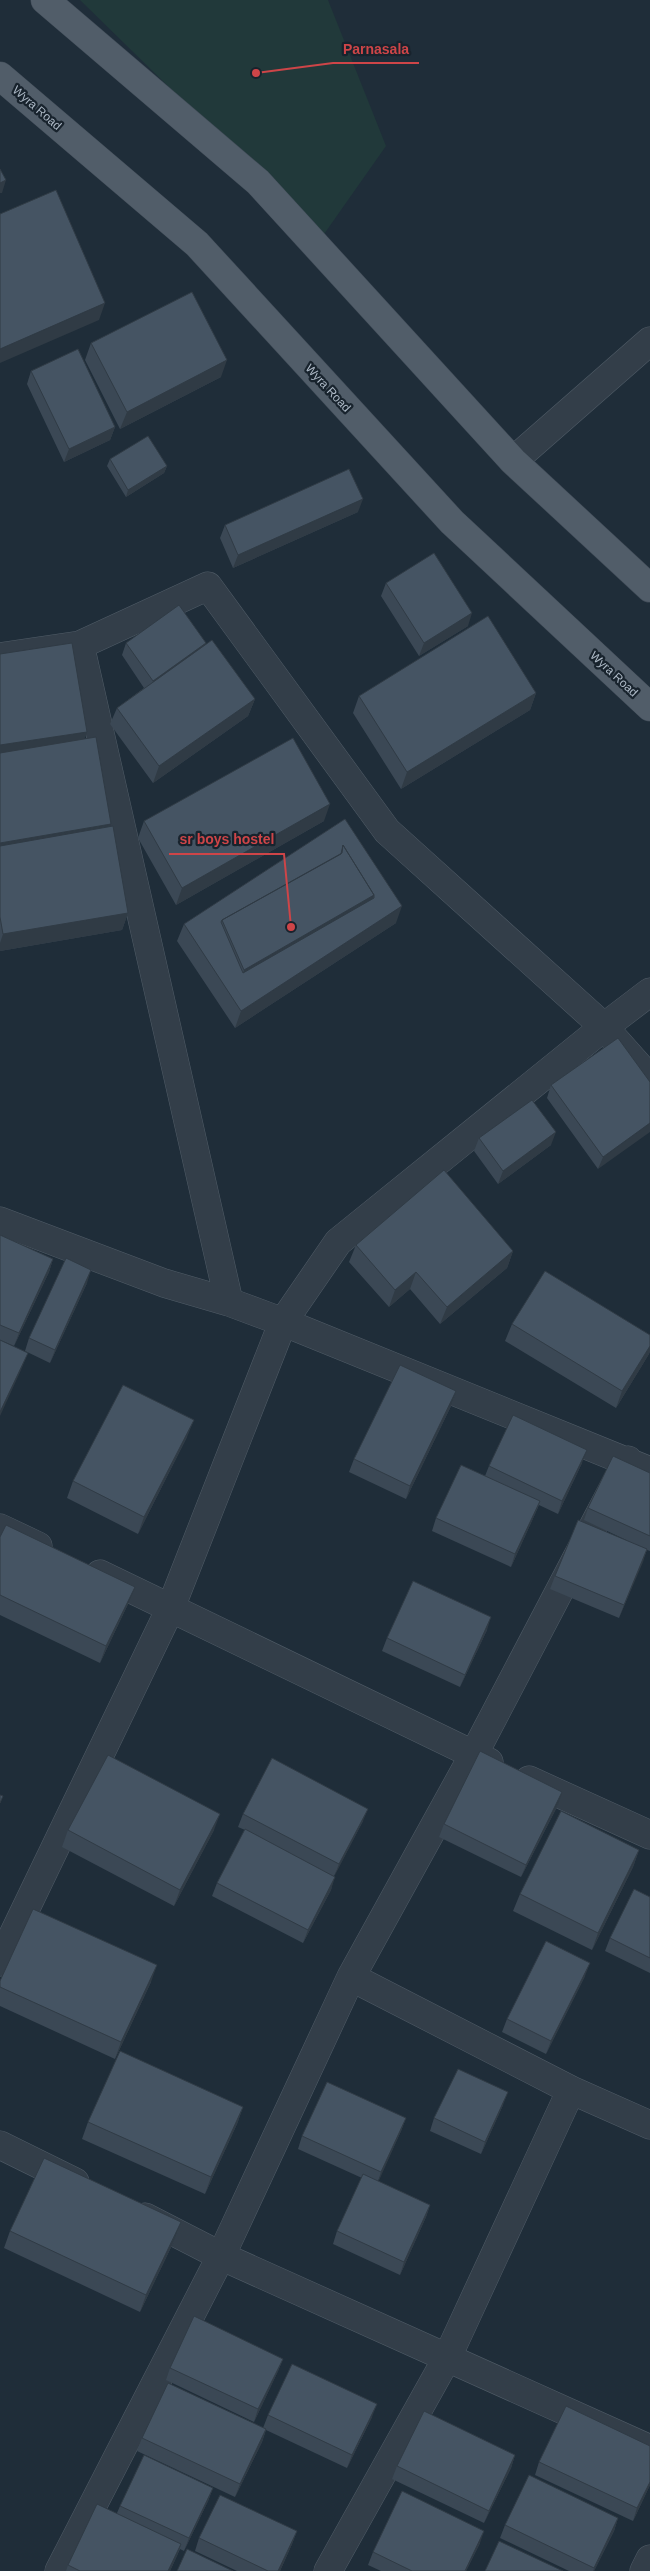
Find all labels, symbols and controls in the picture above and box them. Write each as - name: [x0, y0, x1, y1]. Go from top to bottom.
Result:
- callout: Parnasala: [333, 34, 419, 63]
- text: Parnasala: [343, 41, 409, 57]
- street label: Wyra Road: [10, 83, 64, 133]
- street label: Wyra Road: [302, 361, 354, 415]
- street label: Wyra Road: [587, 648, 641, 700]
- callout: sr boys hostel: [169, 825, 284, 854]
- text: sr boys hostel: [180, 831, 274, 847]

